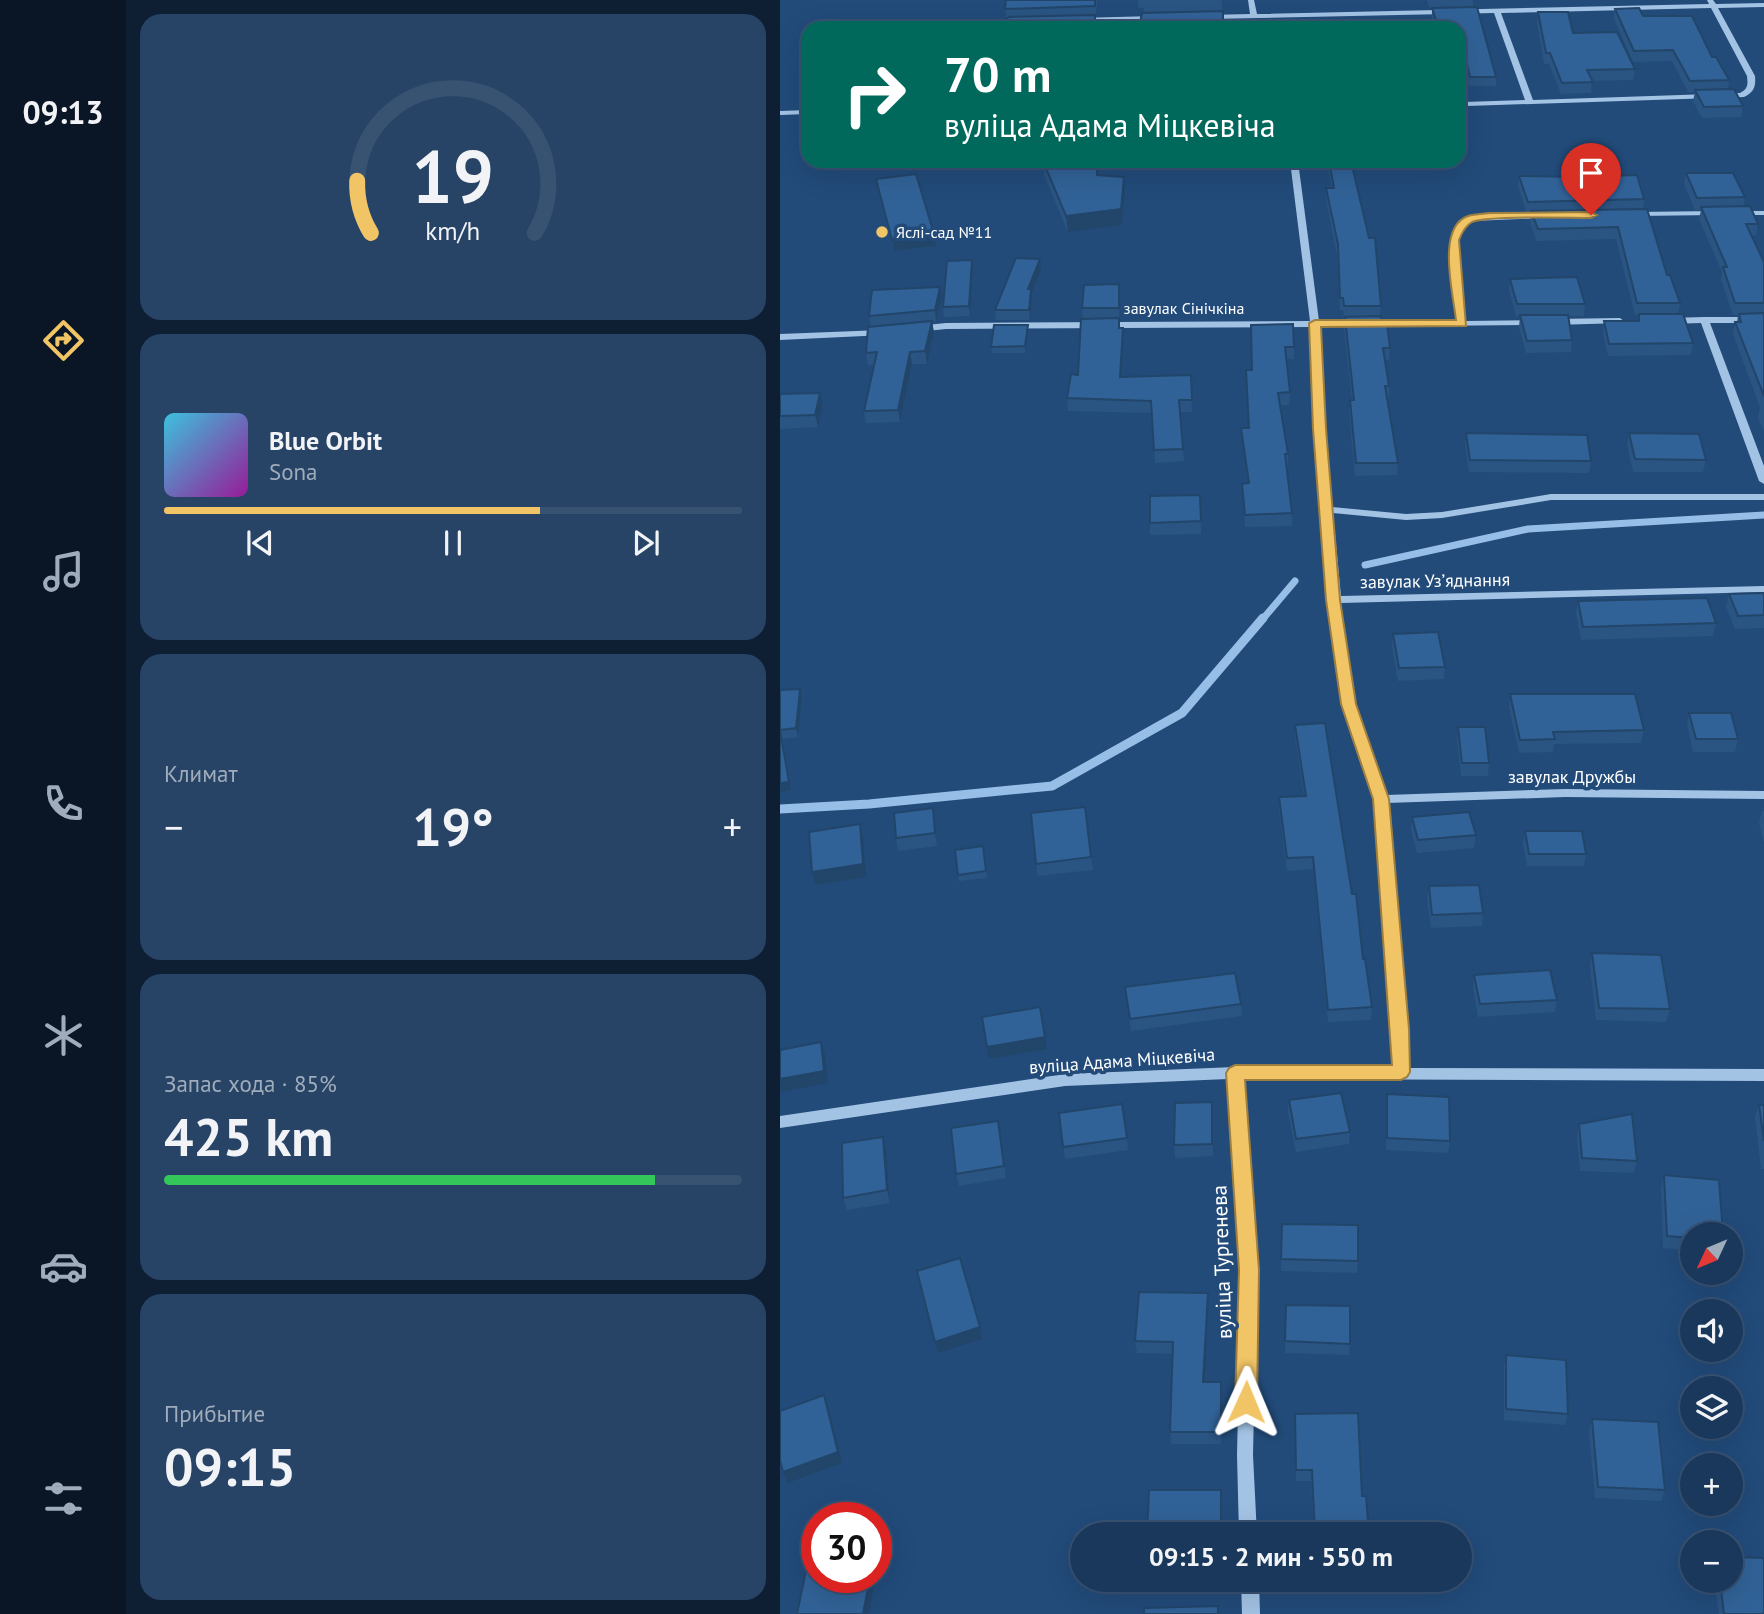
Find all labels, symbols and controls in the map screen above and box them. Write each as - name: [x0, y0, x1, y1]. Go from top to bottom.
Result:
- text: 70 m: [944, 42, 1051, 106]
- icon: right: [829, 49, 920, 140]
- text: 09:13: [22, 91, 104, 133]
- text: вуліца Адама Міцкевіча: [944, 104, 1276, 146]
- text: 19: [412, 129, 494, 223]
- pin: [1561, 143, 1621, 215]
- icon: arrive: [1572, 154, 1610, 192]
- text: km/h: [426, 215, 480, 247]
- place label: Яслі-сад №11: [896, 222, 992, 242]
- marker: Яслі-сад №11: [874, 224, 890, 240]
- street label: завулак Сінічкіна: [1124, 298, 1244, 318]
- icon: directions: [39, 316, 88, 365]
- text: Blue Orbit: [269, 424, 382, 457]
- text: Sona: [269, 457, 318, 486]
- icon: previous: [241, 524, 279, 562]
- icon: pause: [434, 524, 472, 562]
- icon: next: [627, 524, 665, 562]
- icon: music: [39, 547, 88, 596]
- street label: завулак Узʼяднання: [1360, 568, 1510, 593]
- text: Климат: [164, 759, 238, 788]
- street label: завулак Дружбы: [1508, 765, 1636, 788]
- icon: phone: [39, 779, 88, 828]
- text: 19°: [412, 793, 494, 860]
- text: −: [164, 802, 183, 851]
- text: +: [723, 802, 742, 851]
- icon: climate: [39, 1011, 88, 1060]
- street label: вуліца Адама Міцкевіча: [1028, 1043, 1216, 1078]
- text: Запас хода · 85%: [164, 1069, 337, 1098]
- text: 425 km: [164, 1103, 333, 1170]
- street label: вуліца Тургенева: [1205, 1185, 1238, 1340]
- north arrow: [1680, 1222, 1742, 1284]
- map controls: [1680, 1222, 1743, 1593]
- icon: car: [39, 1242, 88, 1291]
- button: sound: [1680, 1299, 1743, 1362]
- position arrow: [1209, 1365, 1283, 1439]
- button: layers: [1680, 1376, 1743, 1439]
- text: Прибытие: [164, 1399, 265, 1428]
- text: 09:15: [164, 1433, 296, 1500]
- button: +: [1680, 1453, 1743, 1516]
- icon: filters: [39, 1474, 88, 1523]
- speed limit sign: 30: [801, 1502, 892, 1593]
- button: −: [1680, 1530, 1743, 1593]
- text: 09:15 · 2 мин · 550 m: [1149, 1540, 1393, 1573]

